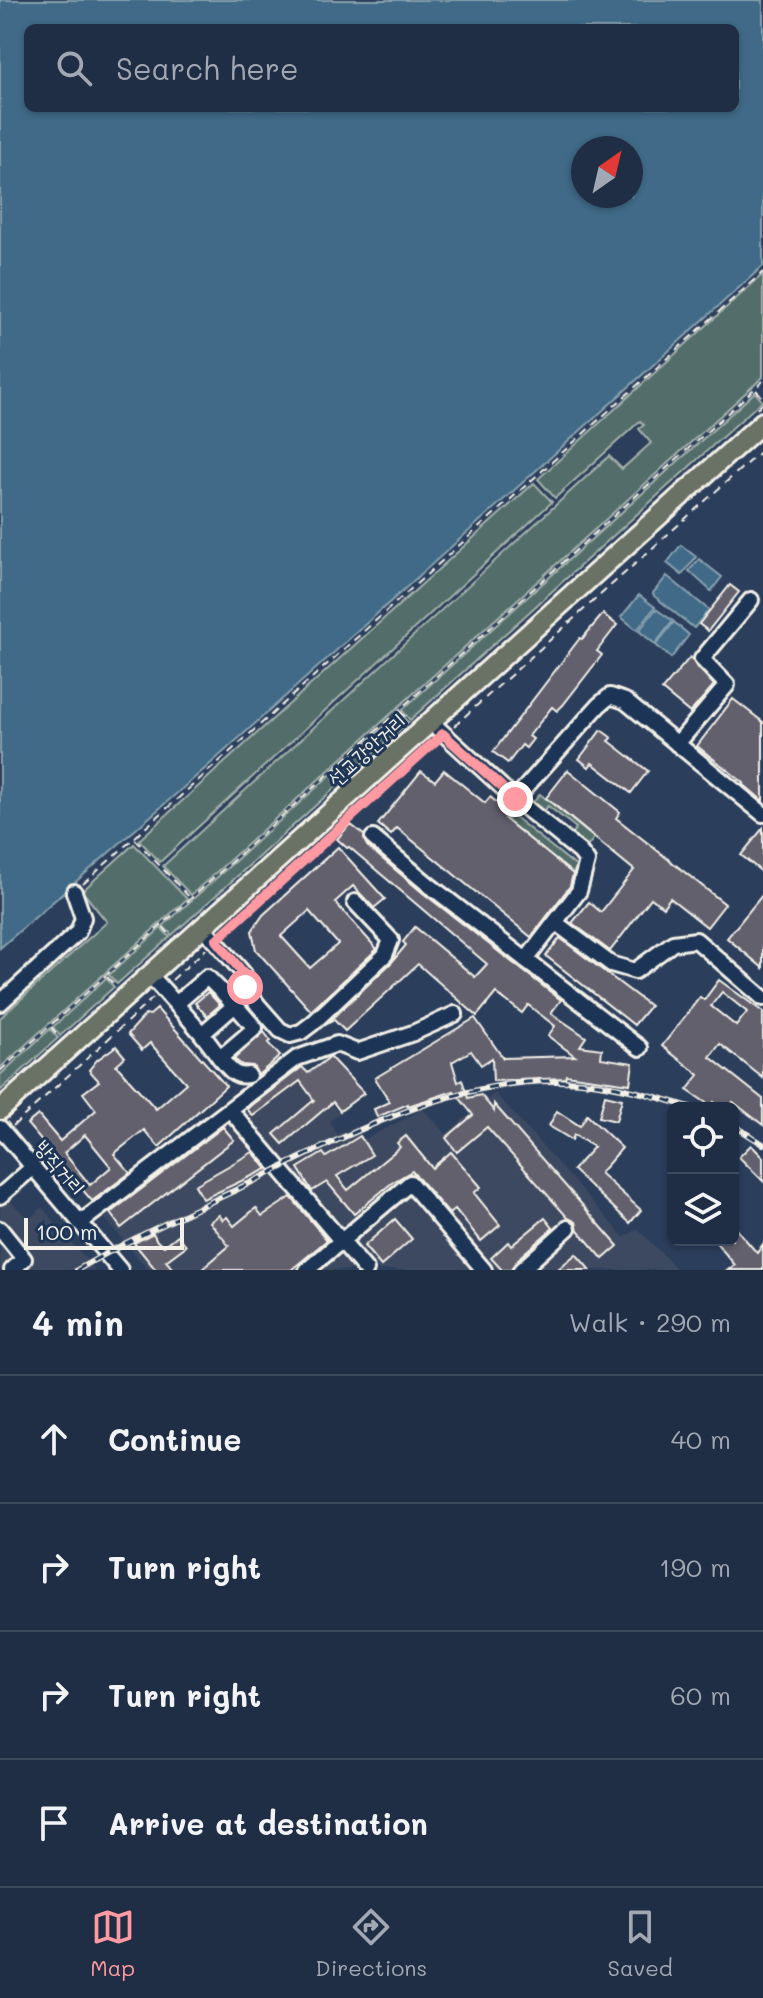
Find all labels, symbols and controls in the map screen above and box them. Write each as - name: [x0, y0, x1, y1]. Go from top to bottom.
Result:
- search box: [24, 24, 739, 112]
- icon: search: [52, 46, 96, 90]
- text: Search here: [116, 48, 299, 88]
- north arrow: [571, 136, 643, 208]
- street label: 선교강안거리: [322, 707, 411, 791]
- route end: [497, 781, 533, 817]
- route start: [227, 969, 263, 1005]
- map controls: [667, 1102, 739, 1246]
- button: locate: [667, 1102, 739, 1174]
- street label: 방직거리: [30, 1134, 91, 1200]
- button: layers: [667, 1174, 739, 1246]
- scale bar: [24, 1214, 184, 1250]
- text: 100 m: [36, 1217, 98, 1246]
- text: 4 min: [32, 1300, 124, 1345]
- text: Walk · 290 m: [569, 1305, 731, 1339]
- icon: ahead: [32, 1417, 76, 1461]
- text: Continue: [108, 1419, 241, 1459]
- text: 40 m: [671, 1422, 731, 1456]
- icon: right: [32, 1545, 76, 1589]
- text: Turn right: [108, 1547, 261, 1587]
- text: 190 m: [659, 1550, 731, 1584]
- icon: right: [32, 1673, 76, 1717]
- text: Turn right: [108, 1675, 261, 1715]
- text: 60 m: [670, 1678, 731, 1712]
- icon: arrive: [32, 1801, 76, 1845]
- text: Arrive at destination: [108, 1803, 428, 1843]
- tab: Map: [90, 1905, 135, 1982]
- tab: Directions: [315, 1905, 427, 1982]
- tab: Saved: [608, 1905, 673, 1982]

